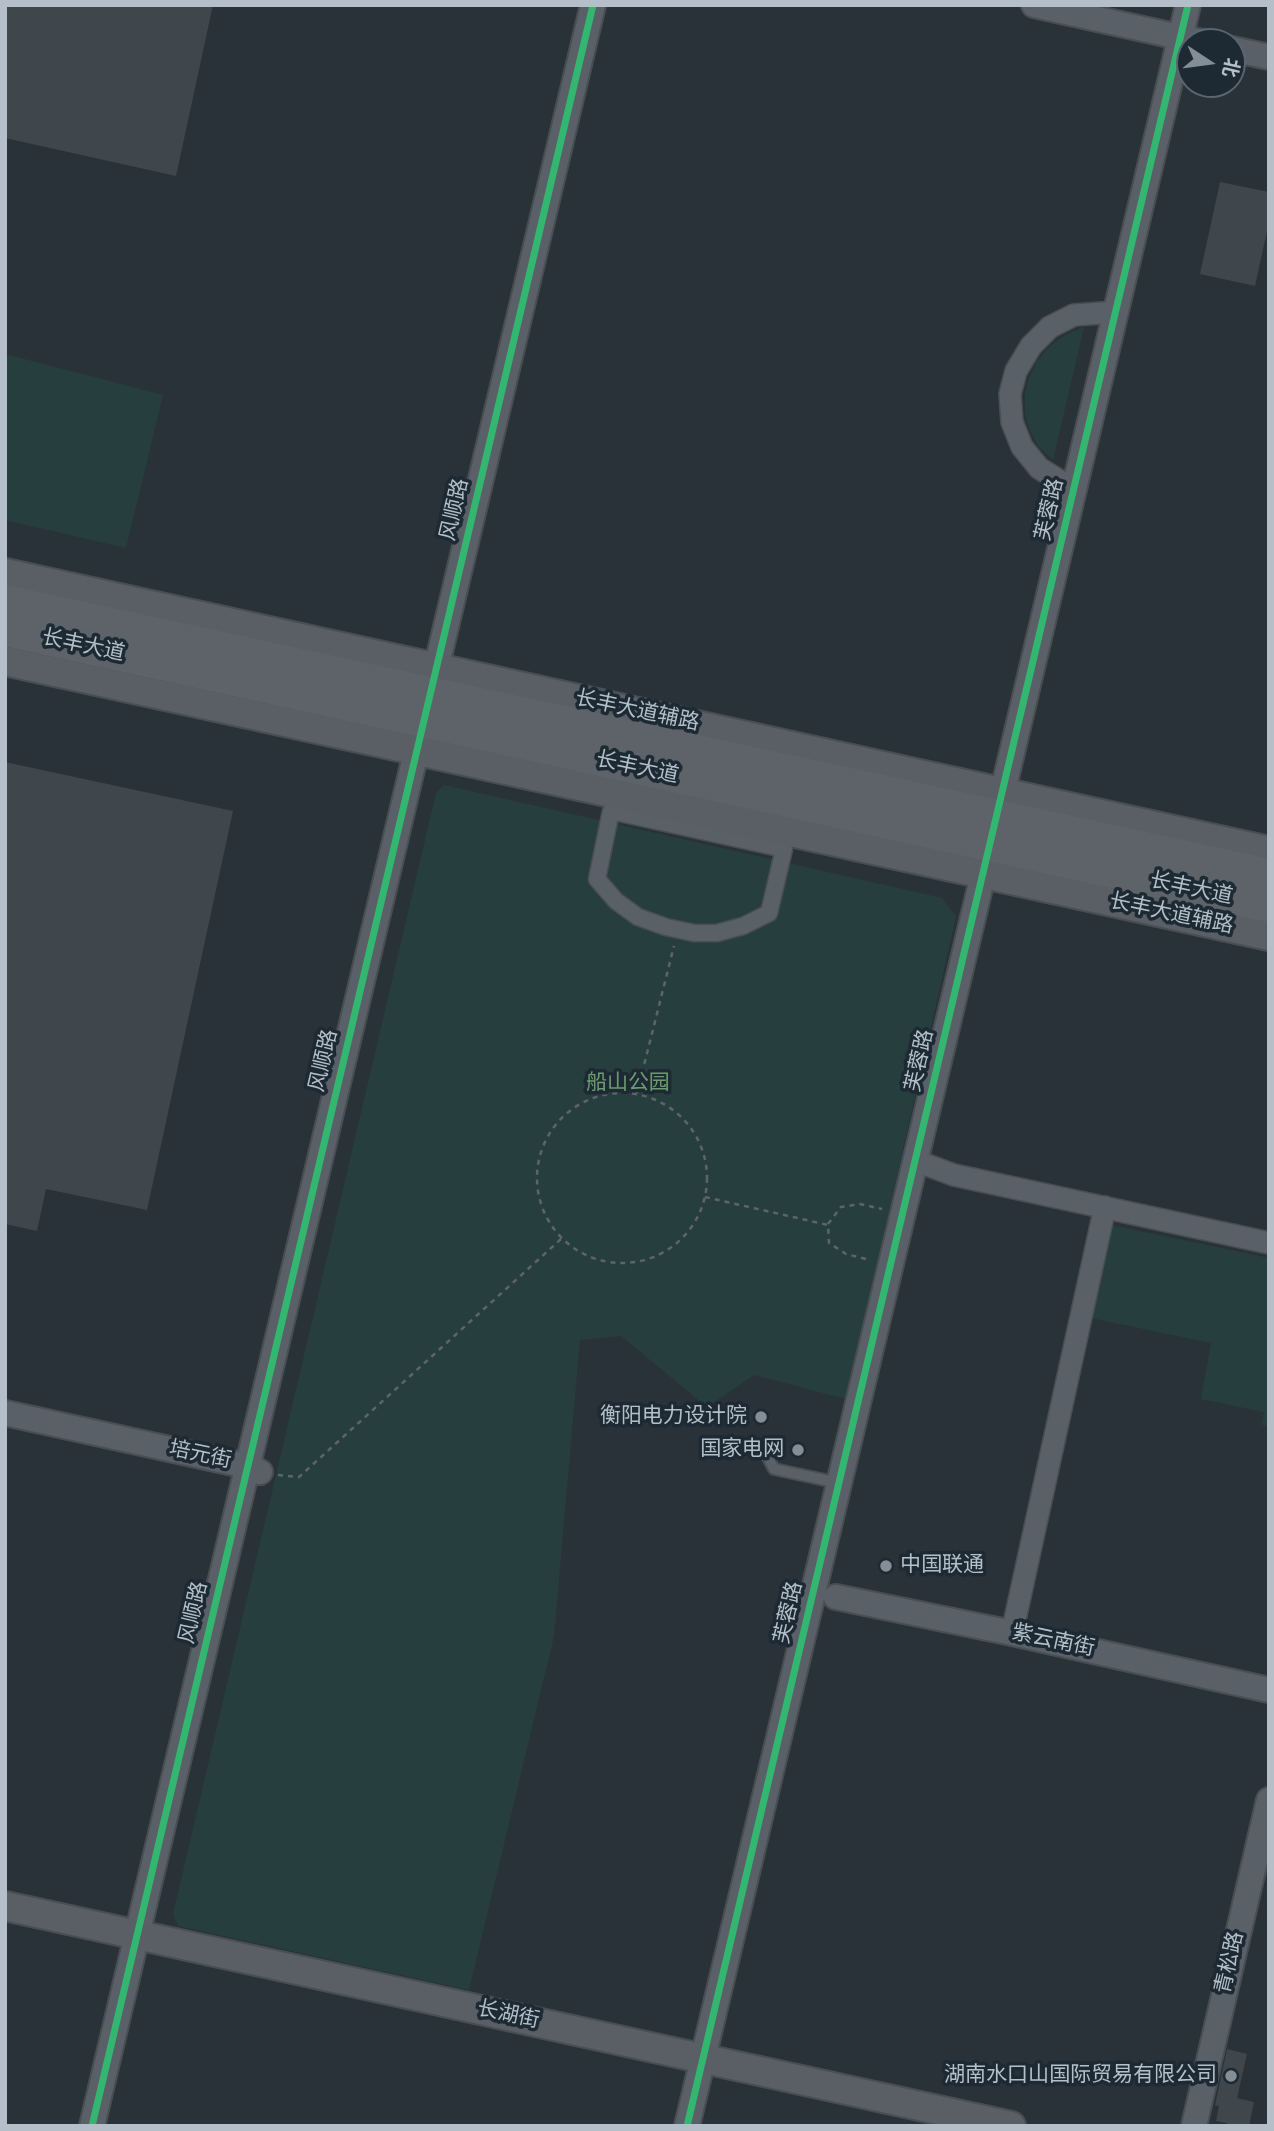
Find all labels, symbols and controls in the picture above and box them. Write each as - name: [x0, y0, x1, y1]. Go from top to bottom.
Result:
- north arrow: [1176, 28, 1246, 98]
- text: 北: [1215, 55, 1245, 80]
- street label: 风顺路: [437, 476, 475, 544]
- street label: 芙蓉路: [1032, 476, 1070, 544]
- street label: 长丰大道: [39, 626, 127, 668]
- street label: 长丰大道辅路: [573, 687, 701, 737]
- street label: 长丰大道: [593, 748, 681, 790]
- street label: 长丰大道: [1147, 869, 1235, 911]
- street label: 长丰大道辅路: [1107, 890, 1235, 940]
- street label: 风顺路: [306, 1027, 344, 1095]
- street label: 芙蓉路: [902, 1027, 940, 1095]
- park label: 船山公园: [586, 1071, 670, 1097]
- place label: 衡阳电力设计院: [600, 1404, 747, 1430]
- marker: 衡阳电力设计院: [753, 1409, 769, 1425]
- street label: 培元街: [167, 1437, 233, 1475]
- place label: 国家电网: [700, 1437, 784, 1463]
- marker: 国家电网: [790, 1442, 806, 1458]
- place label: 中国联通: [900, 1553, 984, 1579]
- marker: 中国联通: [878, 1558, 894, 1574]
- street label: 风顺路: [176, 1579, 214, 1647]
- street label: 芙蓉路: [771, 1579, 809, 1647]
- street label: 紫云南街: [1009, 1621, 1097, 1663]
- street label: 青松路: [1212, 1929, 1250, 1997]
- street label: 长湖街: [475, 1997, 541, 2035]
- place label: 湖南水口山国际贸易有限公司: [944, 2063, 1217, 2089]
- marker: 湖南水口山国际贸易有限公司: [1223, 2068, 1239, 2084]

